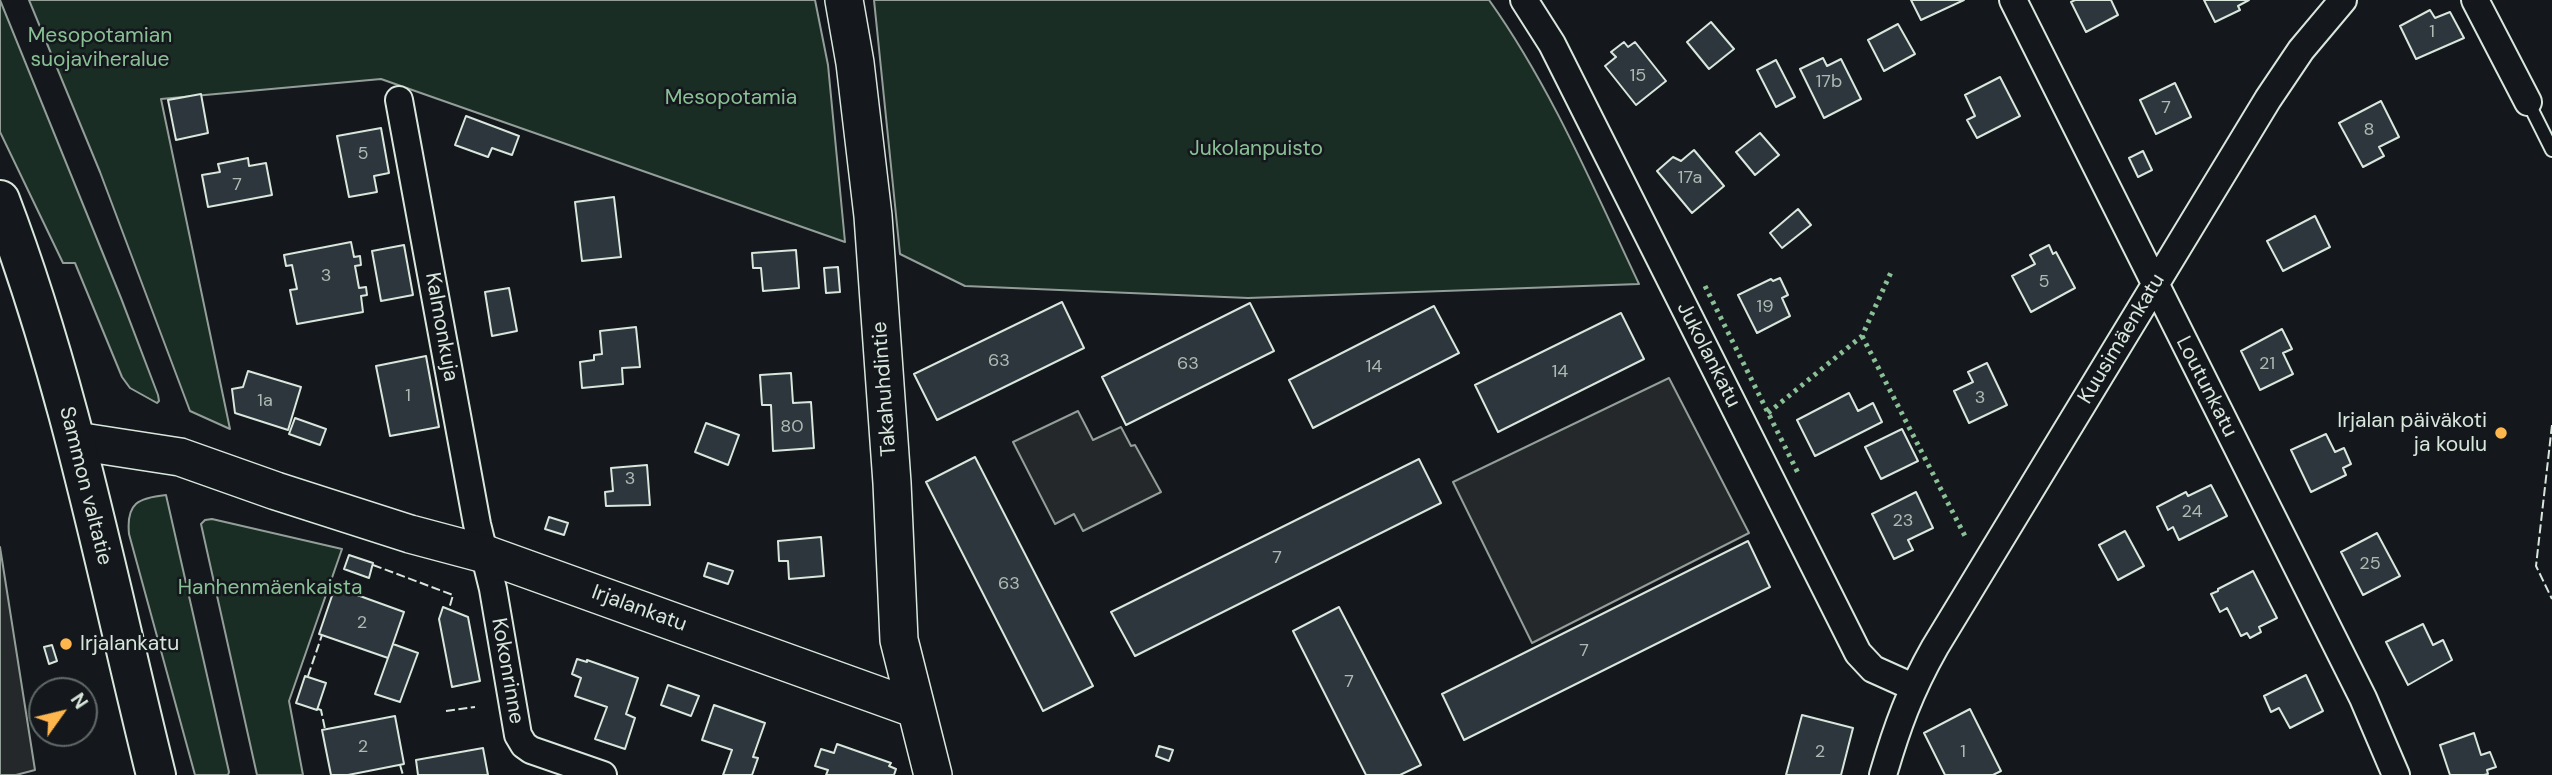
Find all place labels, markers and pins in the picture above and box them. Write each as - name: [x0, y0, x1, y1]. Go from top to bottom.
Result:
- place label: Irjalan päiväkoti ja koulu: [2337, 408, 2487, 458]
- marker: Irjalan päiväkoti ja koulu: [2493, 425, 2509, 441]
- place label: Irjalankatu: [80, 631, 179, 657]
- marker: Irjalankatu: [58, 636, 74, 652]

